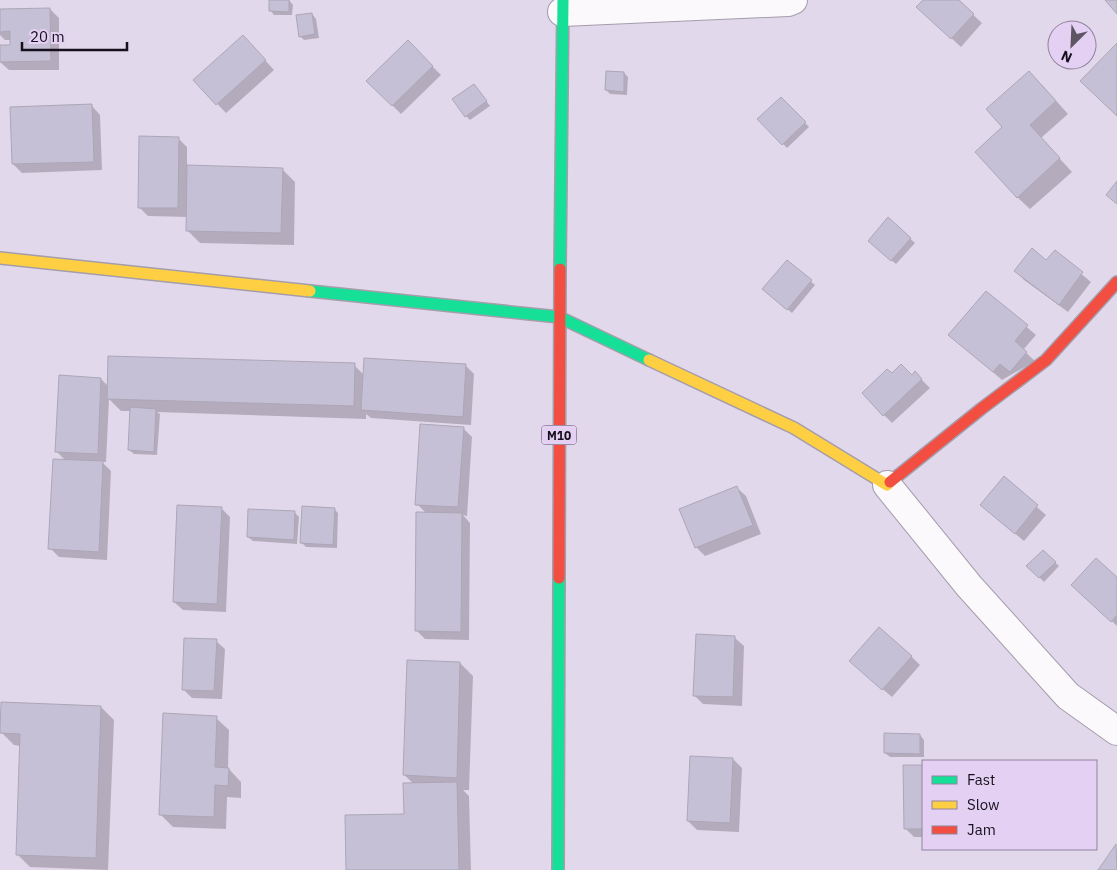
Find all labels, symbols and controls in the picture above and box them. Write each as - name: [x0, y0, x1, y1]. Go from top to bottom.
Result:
- scale bar: [22, 20, 128, 52]
- north arrow: [1047, 20, 1097, 70]
- text: 20 m: [30, 27, 65, 46]
- text: N: [1058, 47, 1075, 67]
- road number: M10: [542, 426, 576, 444]
- legend: [922, 760, 1097, 850]
- text: Fast: [967, 770, 995, 789]
- text: Slow: [967, 795, 1000, 814]
- text: Jam: [967, 820, 996, 839]

